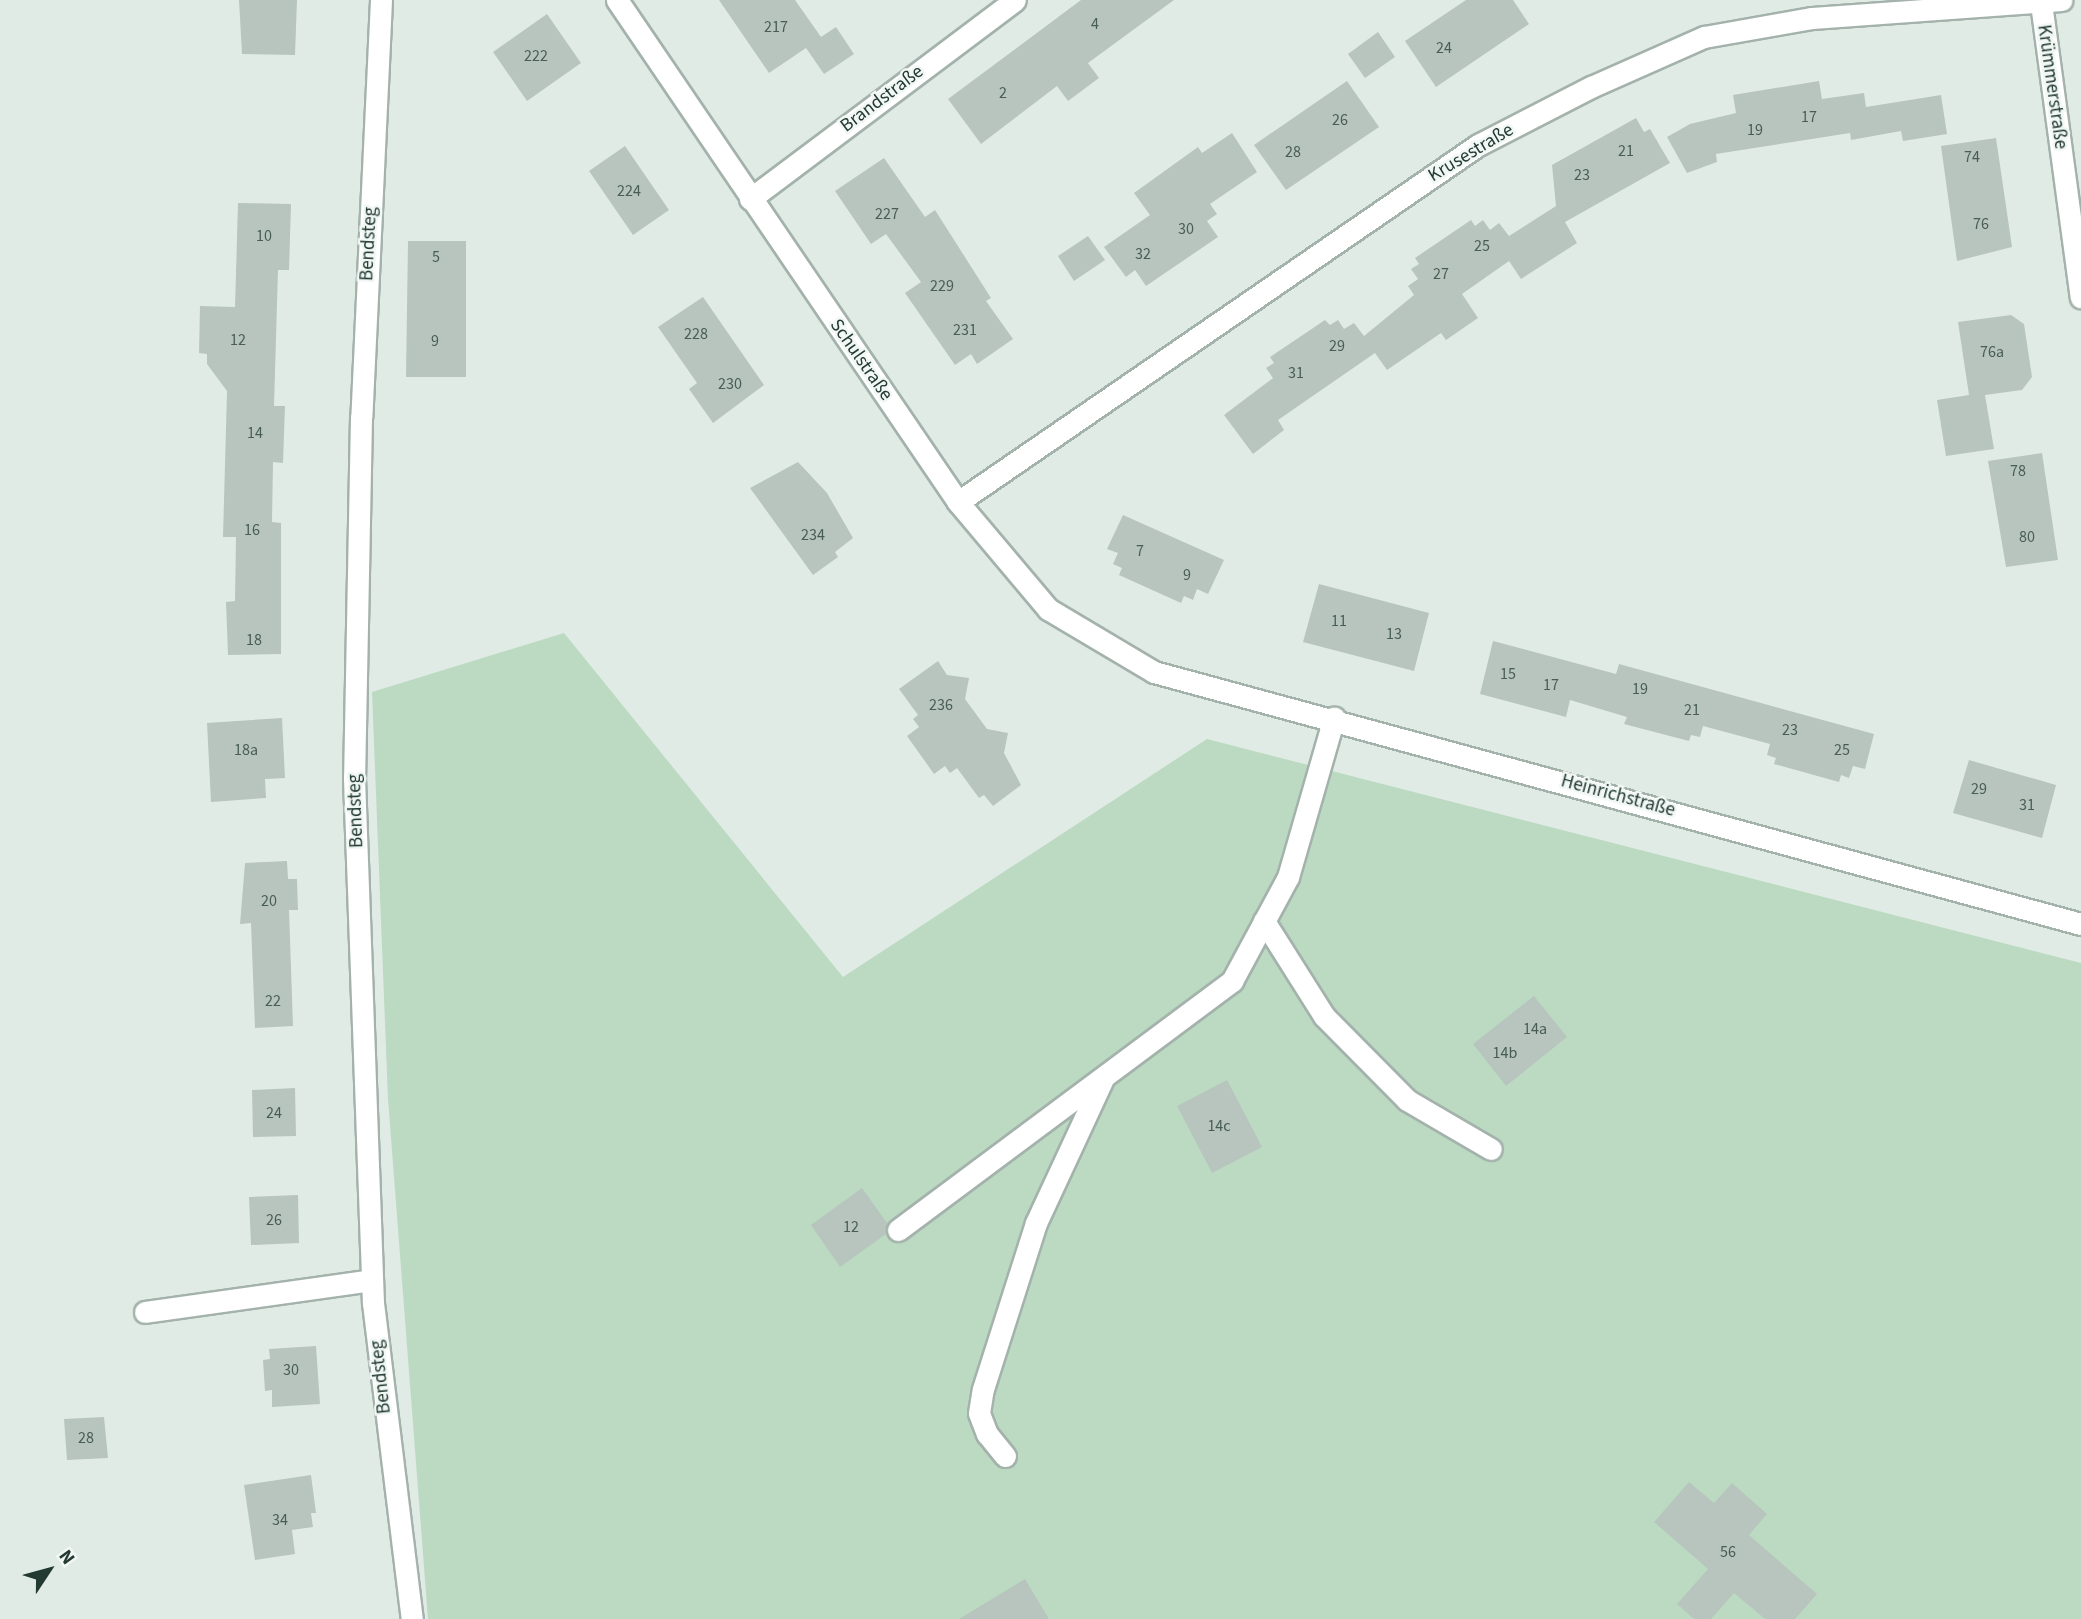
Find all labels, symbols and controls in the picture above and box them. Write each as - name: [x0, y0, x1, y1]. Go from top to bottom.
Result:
- house number: 4: [1091, 14, 1099, 34]
- house number: 217: [764, 17, 788, 37]
- street label: Krümmerstraße: [2032, 23, 2072, 151]
- house number: 24: [1436, 38, 1452, 58]
- house number: 222: [524, 46, 548, 66]
- street label: Brandstraße: [836, 60, 928, 138]
- house number: 2: [999, 83, 1007, 103]
- house number: 17: [1801, 107, 1817, 127]
- house number: 26: [1332, 110, 1348, 130]
- street label: Krusestraße: [1424, 119, 1518, 187]
- house number: 19: [1747, 120, 1763, 140]
- house number: 21: [1618, 141, 1634, 161]
- house number: 28: [1285, 142, 1301, 162]
- house number: 74: [1964, 147, 1980, 167]
- house number: 23: [1574, 165, 1590, 185]
- house number: 224: [617, 181, 641, 201]
- house number: 227: [875, 204, 899, 224]
- street label: Bendsteg: [356, 206, 382, 282]
- house number: 76: [1973, 214, 1989, 234]
- house number: 30: [1178, 219, 1194, 239]
- house number: 10: [256, 226, 272, 246]
- house number: 25: [1474, 236, 1490, 256]
- house number: 32: [1135, 244, 1151, 264]
- house number: 5: [432, 247, 440, 267]
- house number: 27: [1433, 264, 1449, 284]
- house number: 229: [930, 276, 954, 296]
- street label: Schulstraße: [825, 315, 897, 405]
- house number: 231: [953, 320, 977, 340]
- house number: 228: [684, 324, 708, 344]
- house number: 12: [230, 330, 246, 350]
- house number: 9: [431, 331, 439, 351]
- house number: 29: [1329, 336, 1345, 356]
- house number: 76a: [1980, 342, 2004, 362]
- house number: 31: [1288, 363, 1304, 383]
- house number: 230: [718, 374, 742, 394]
- house number: 14: [247, 423, 263, 443]
- house number: 78: [2010, 461, 2026, 481]
- house number: 16: [244, 520, 260, 540]
- house number: 234: [801, 525, 825, 545]
- house number: 80: [2019, 527, 2035, 547]
- house number: 7: [1136, 541, 1144, 561]
- house number: 9: [1183, 565, 1191, 585]
- house number: 11: [1331, 611, 1347, 631]
- house number: 13: [1386, 624, 1402, 644]
- house number: 18: [246, 630, 262, 650]
- house number: 15: [1500, 664, 1516, 684]
- house number: 17: [1543, 675, 1559, 695]
- house number: 19: [1632, 679, 1648, 699]
- house number: 236: [929, 695, 953, 715]
- house number: 21: [1684, 700, 1700, 720]
- house number: 23: [1782, 720, 1798, 740]
- house number: 18a: [234, 740, 258, 760]
- house number: 25: [1834, 740, 1850, 760]
- street label: Heinrichstraße: [1558, 770, 1678, 822]
- street label: Bendsteg: [343, 774, 369, 848]
- house number: 29: [1971, 779, 1987, 799]
- house number: 31: [2019, 795, 2035, 815]
- house number: 20: [261, 891, 277, 911]
- house number: 22: [265, 991, 281, 1011]
- house number: 14a: [1523, 1019, 1547, 1039]
- house number: 14b: [1493, 1043, 1517, 1063]
- house number: 24: [266, 1103, 282, 1123]
- house number: 14c: [1207, 1116, 1231, 1136]
- house number: 26: [266, 1210, 282, 1230]
- house number: 12: [843, 1217, 859, 1237]
- street label: Bendsteg: [366, 1339, 396, 1415]
- house number: 30: [283, 1360, 299, 1380]
- house number: 28: [78, 1428, 94, 1448]
- house number: 34: [272, 1510, 288, 1530]
- north arrow: [14, 1535, 84, 1605]
- house number: 56: [1720, 1542, 1736, 1562]
- text: N: [52, 1544, 81, 1570]

